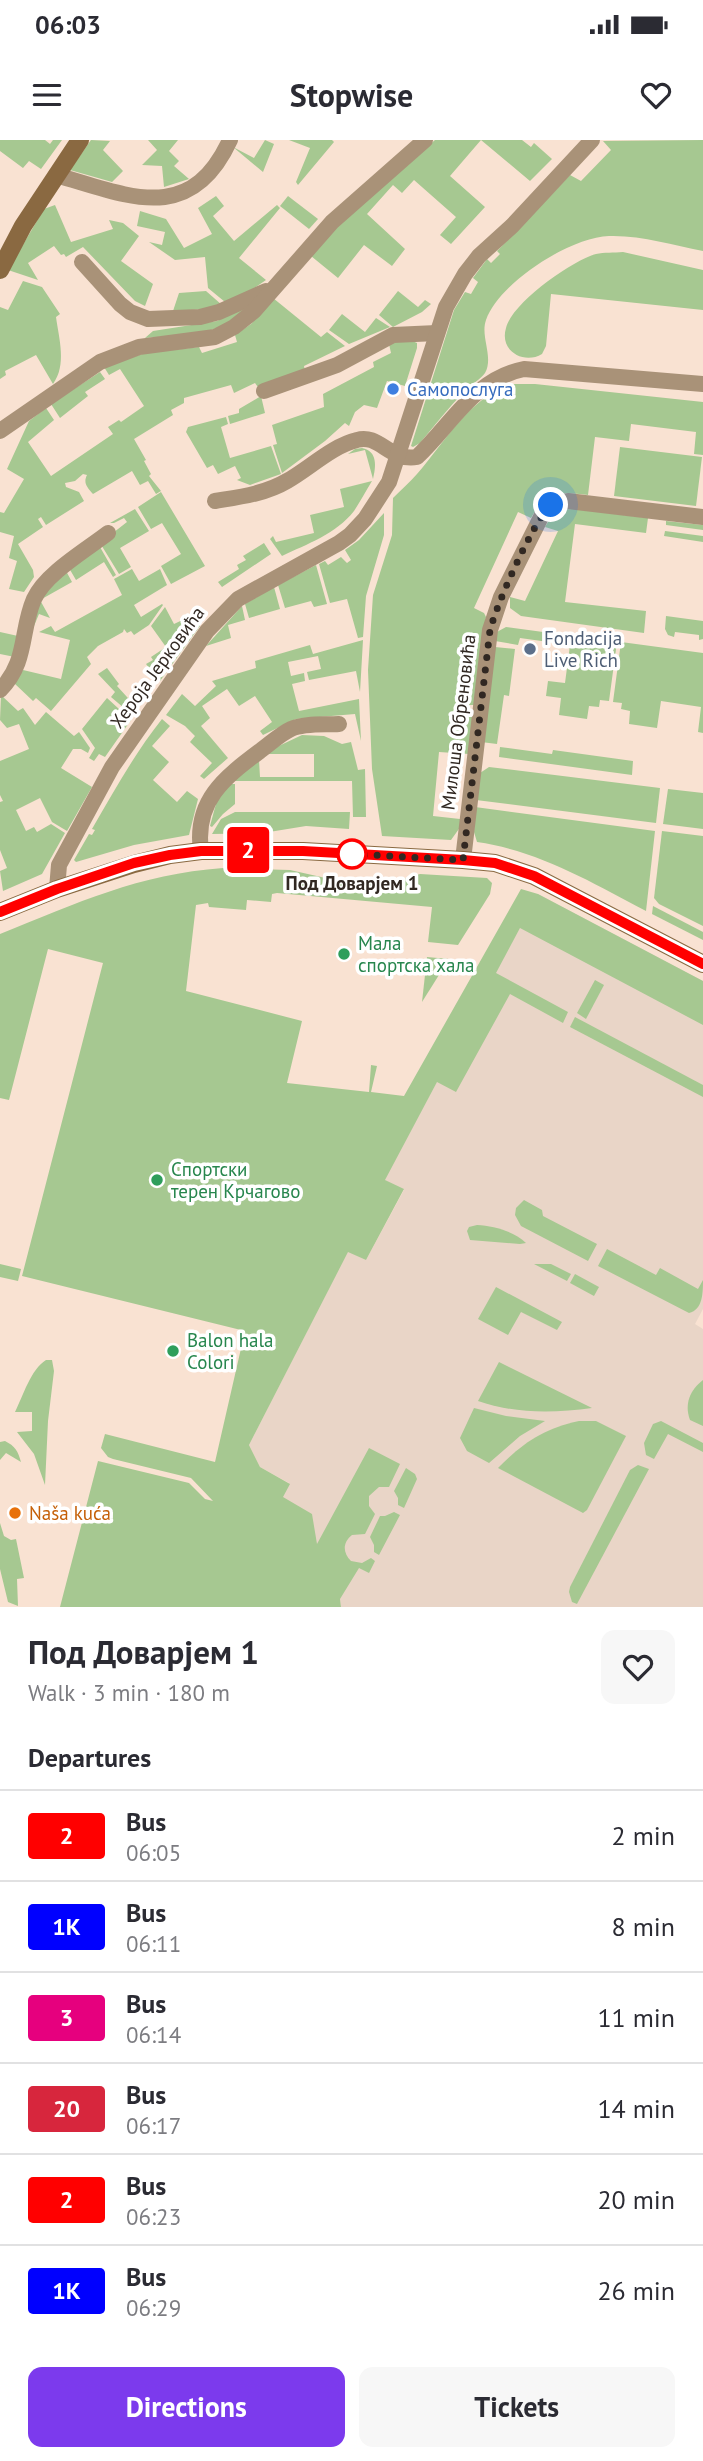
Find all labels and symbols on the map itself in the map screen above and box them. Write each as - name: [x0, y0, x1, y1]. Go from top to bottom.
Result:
- place label: Самопослуга: [407, 377, 513, 401]
- marker: Самопослуга: [385, 381, 401, 397]
- your location: [533, 487, 568, 522]
- street label: Хероја Јерковића: [105, 601, 209, 733]
- place label: Fondacija Live Rich: [544, 626, 622, 672]
- street label: Милоша Обреновића: [435, 633, 481, 811]
- marker: Fondacija Live Rich: [522, 641, 538, 657]
- line badge: 2: [225, 827, 271, 873]
- marker: Под Доварјем 1: [337, 839, 367, 869]
- place label: Под Доварјем 1: [286, 871, 418, 895]
- place label: Мала спортска хала: [358, 931, 475, 977]
- marker: Мала спортска хала: [336, 946, 352, 962]
- place label: Спортски терен Крчагово: [171, 1157, 300, 1203]
- marker: Спортски терен Крчагово: [149, 1172, 165, 1188]
- place label: Balon hala Colori: [187, 1328, 274, 1374]
- marker: Balon hala Colori: [165, 1343, 181, 1359]
- place label: Naša kuća: [29, 1501, 111, 1525]
- marker: Naša kuća: [7, 1505, 23, 1521]

